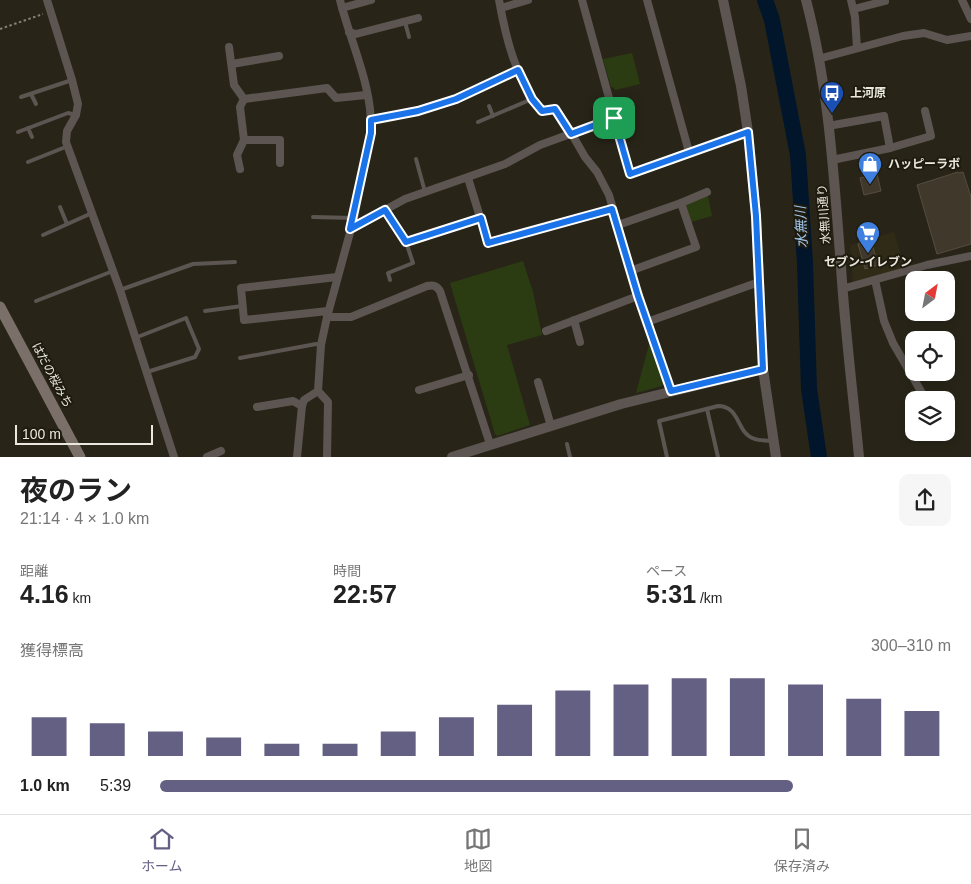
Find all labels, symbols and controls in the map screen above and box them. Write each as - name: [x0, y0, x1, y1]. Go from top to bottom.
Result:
- bus stop icon: 上河原: [819, 80, 845, 114]
- place label: 上河原: [850, 86, 886, 100]
- pin: [593, 97, 635, 139]
- icon: arrive: [600, 104, 628, 132]
- shop icon: ハッピーラボ: [857, 151, 883, 185]
- place label: ハッピーラボ: [888, 157, 960, 171]
- street label: 水無川通り: [815, 184, 833, 244]
- water label: 水無川: [792, 204, 810, 248]
- supermarket icon: セブン-イレブン: [855, 220, 881, 254]
- place label: セブン-イレブン: [824, 255, 912, 269]
- north arrow: [905, 271, 955, 321]
- map controls: [905, 271, 955, 441]
- button: locate: [905, 331, 955, 381]
- street label: はだの桜みち: [29, 340, 75, 410]
- button: layers: [905, 391, 955, 441]
- scale bar: [15, 422, 152, 445]
- text: 100 m: [22, 426, 61, 442]
- button: share: [899, 474, 951, 526]
- text: 夜のラン: [20, 475, 132, 506]
- text: 21:14 · 4 × 1.0 km: [20, 510, 149, 527]
- text: 距離: [20, 563, 48, 579]
- text: 時間: [333, 563, 361, 579]
- text: ペース: [646, 563, 687, 579]
- text: 4.16: [20, 580, 69, 608]
- text: 22:57: [333, 580, 397, 608]
- text: 5:31: [646, 580, 696, 608]
- text: km: [69, 590, 91, 606]
- text: /km: [696, 590, 723, 606]
- text: 300–310 m: [871, 637, 951, 654]
- text: 獲得標高: [20, 642, 84, 659]
- text: 1.0 km: [20, 777, 70, 794]
- text: 5:39: [100, 777, 131, 794]
- tab: ホーム: [141, 825, 182, 875]
- tab: 地図: [464, 825, 492, 875]
- tab: 保存済み: [774, 825, 830, 875]

